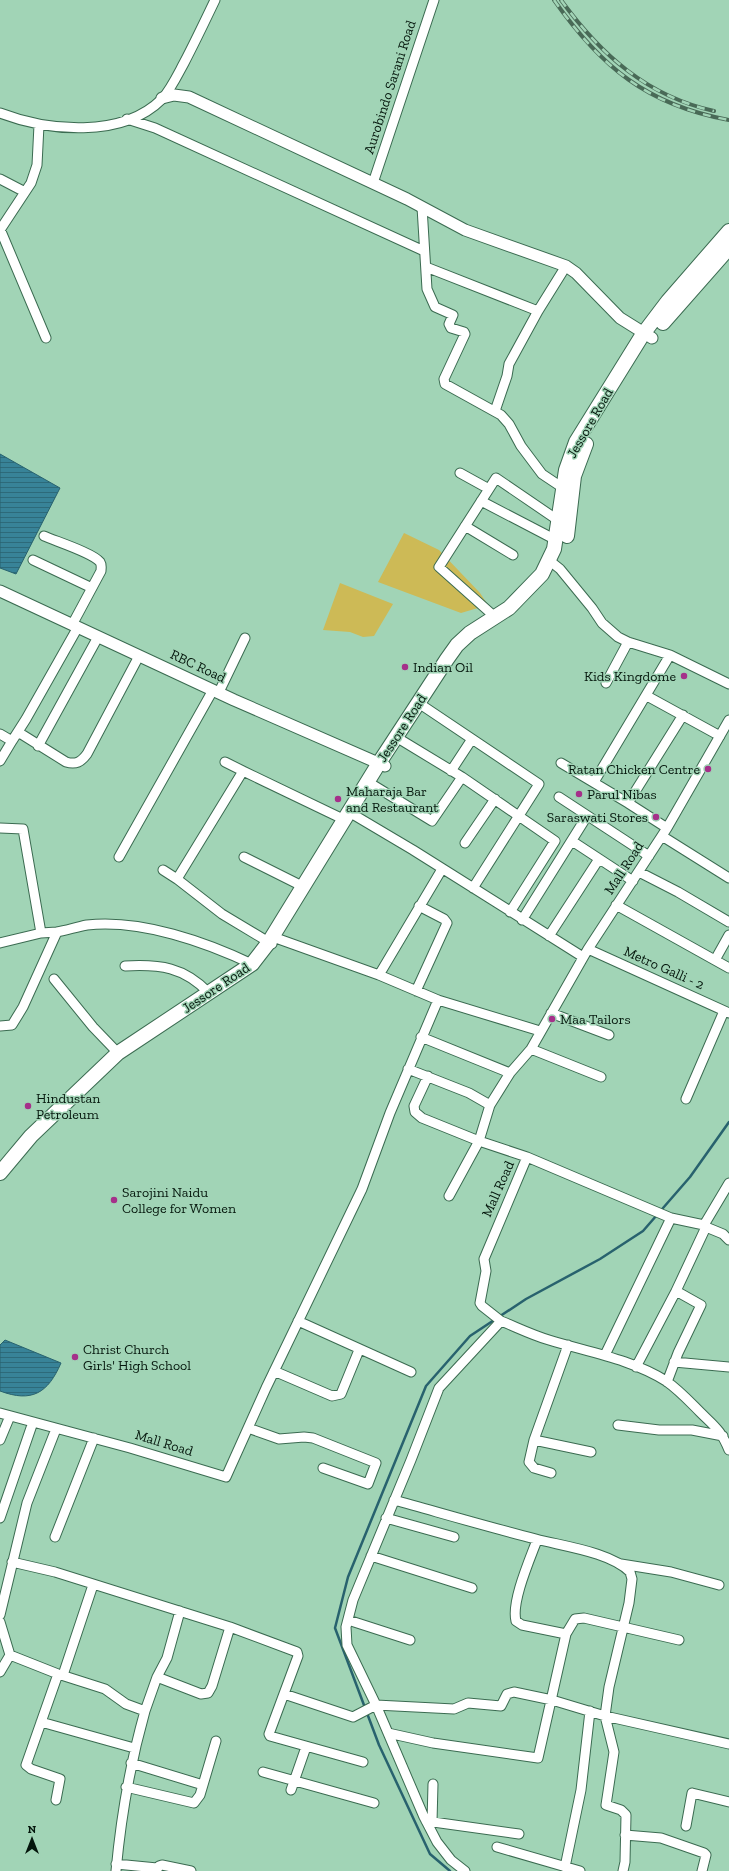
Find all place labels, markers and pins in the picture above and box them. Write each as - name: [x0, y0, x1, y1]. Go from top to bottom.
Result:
- place label: Indian Oil: [413, 659, 473, 676]
- marker: Indian Oil: [400, 662, 410, 672]
- place label: Kids Kingdome: [584, 668, 676, 685]
- marker: Kids Kingdome: [679, 671, 689, 681]
- place label: Ratan Chicken Centre: [568, 761, 700, 778]
- marker: Ratan Chicken Centre: [703, 764, 713, 774]
- place label: Maharaja Bar and Restaurant: [346, 783, 439, 816]
- place label: Parul Nibas: [587, 786, 657, 803]
- marker: Parul Nibas: [574, 789, 584, 799]
- marker: Maharaja Bar and Restaurant: [333, 794, 343, 804]
- place label: Saraswati Stores: [547, 809, 648, 826]
- marker: Saraswati Stores: [651, 812, 661, 822]
- place label: Maa Tailors: [560, 1011, 631, 1028]
- marker: Maa Tailors: [547, 1014, 557, 1024]
- place label: Hindustan Petroleum: [36, 1090, 100, 1123]
- marker: Hindustan Petroleum: [23, 1101, 33, 1111]
- place label: Sarojini Naidu College for Women: [122, 1184, 236, 1217]
- marker: Sarojini Naidu College for Women: [109, 1195, 119, 1205]
- place label: Christ Church Girls' High School: [83, 1341, 191, 1374]
- marker: Christ Church Girls' High School: [70, 1352, 80, 1362]

